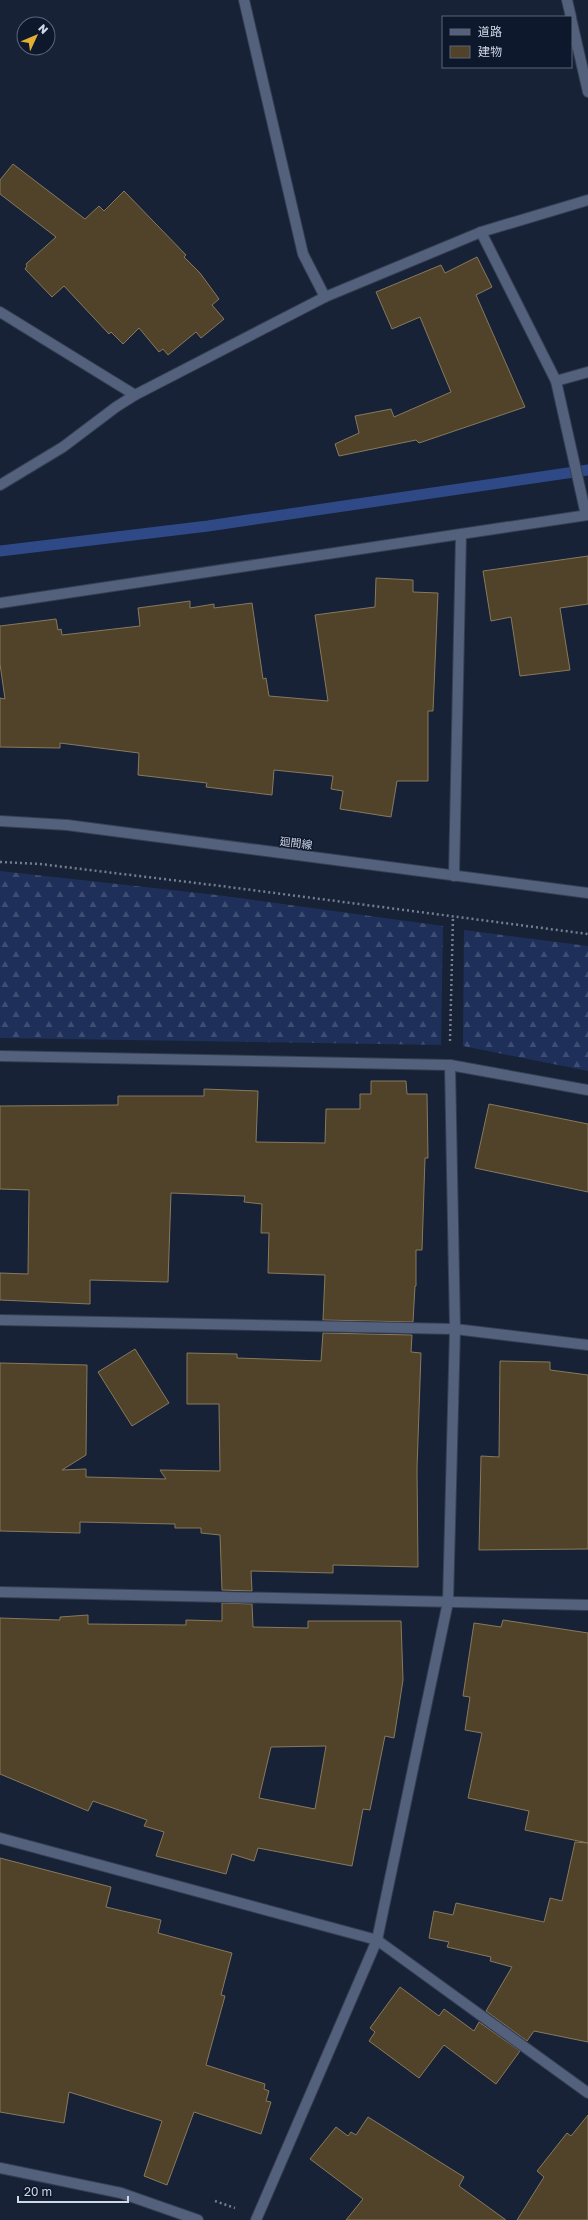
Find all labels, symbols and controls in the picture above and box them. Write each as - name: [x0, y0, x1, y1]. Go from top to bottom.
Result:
- north arrow: [16, 16, 56, 56]
- legend: [442, 16, 572, 68]
- text: N: [36, 21, 51, 36]
- text: 道路: [478, 24, 502, 39]
- text: 建物: [478, 44, 502, 59]
- street label: 廻間線: [279, 834, 313, 851]
- scale bar: [18, 2178, 128, 2204]
- text: 20 m: [24, 2184, 52, 2199]

